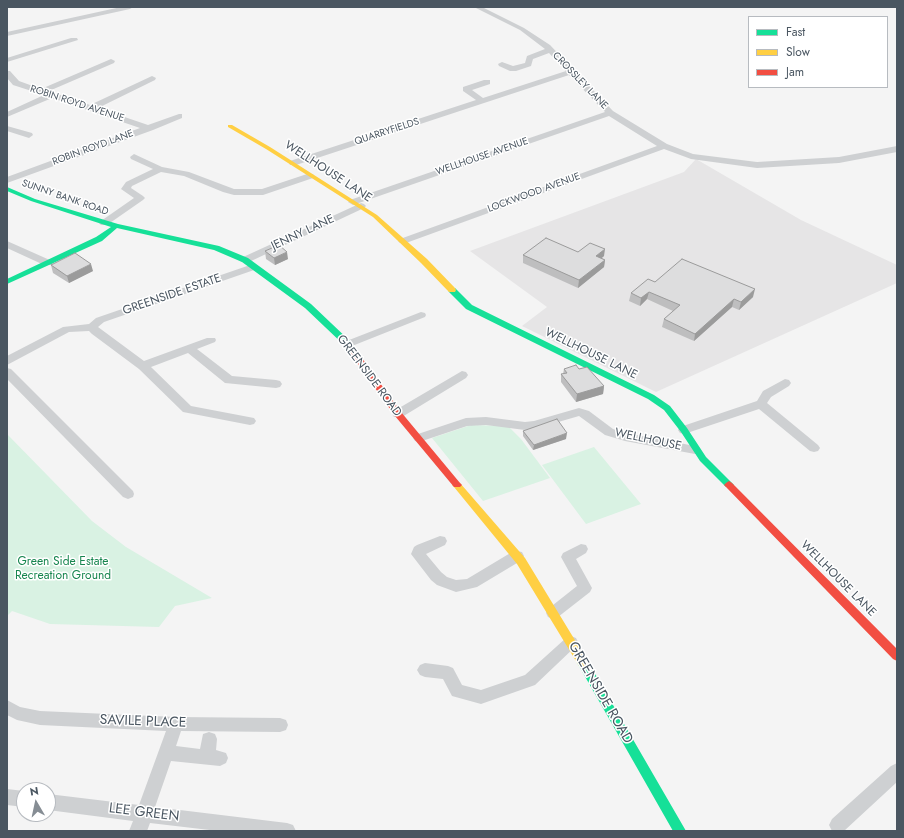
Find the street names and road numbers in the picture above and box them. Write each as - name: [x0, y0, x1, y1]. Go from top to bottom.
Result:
- street label: CROSSLEY LANE: [550, 50, 610, 112]
- street label: ROBIN ROYD AVENUE: [28, 83, 126, 125]
- street label: QUARRYFIELDS: [353, 116, 421, 148]
- street label: ROBIN ROYD LANE: [51, 128, 135, 168]
- street label: WELLHOUSE AVENUE: [434, 136, 530, 178]
- street label: WELLHOUSE LANE: [282, 138, 374, 206]
- street label: LOCKWOOD AVENUE: [486, 171, 582, 215]
- street label: SUNNY BANK ROAD: [20, 178, 110, 218]
- street label: JENNY LANE: [269, 212, 337, 254]
- street label: GREENSIDE ESTATE: [121, 271, 223, 319]
- street label: WELLHOUSE LANE: [542, 325, 640, 383]
- street label: GREENSIDE ROAD: [334, 332, 404, 420]
- street label: WELLHOUSE: [613, 426, 683, 454]
- street label: WELLHOUSE LANE: [797, 538, 879, 620]
- street label: GREENSIDE ROAD: [564, 639, 636, 747]
- street label: SAVILE PLACE: [99, 712, 187, 732]
- street label: LEE GREEN: [108, 800, 180, 826]

